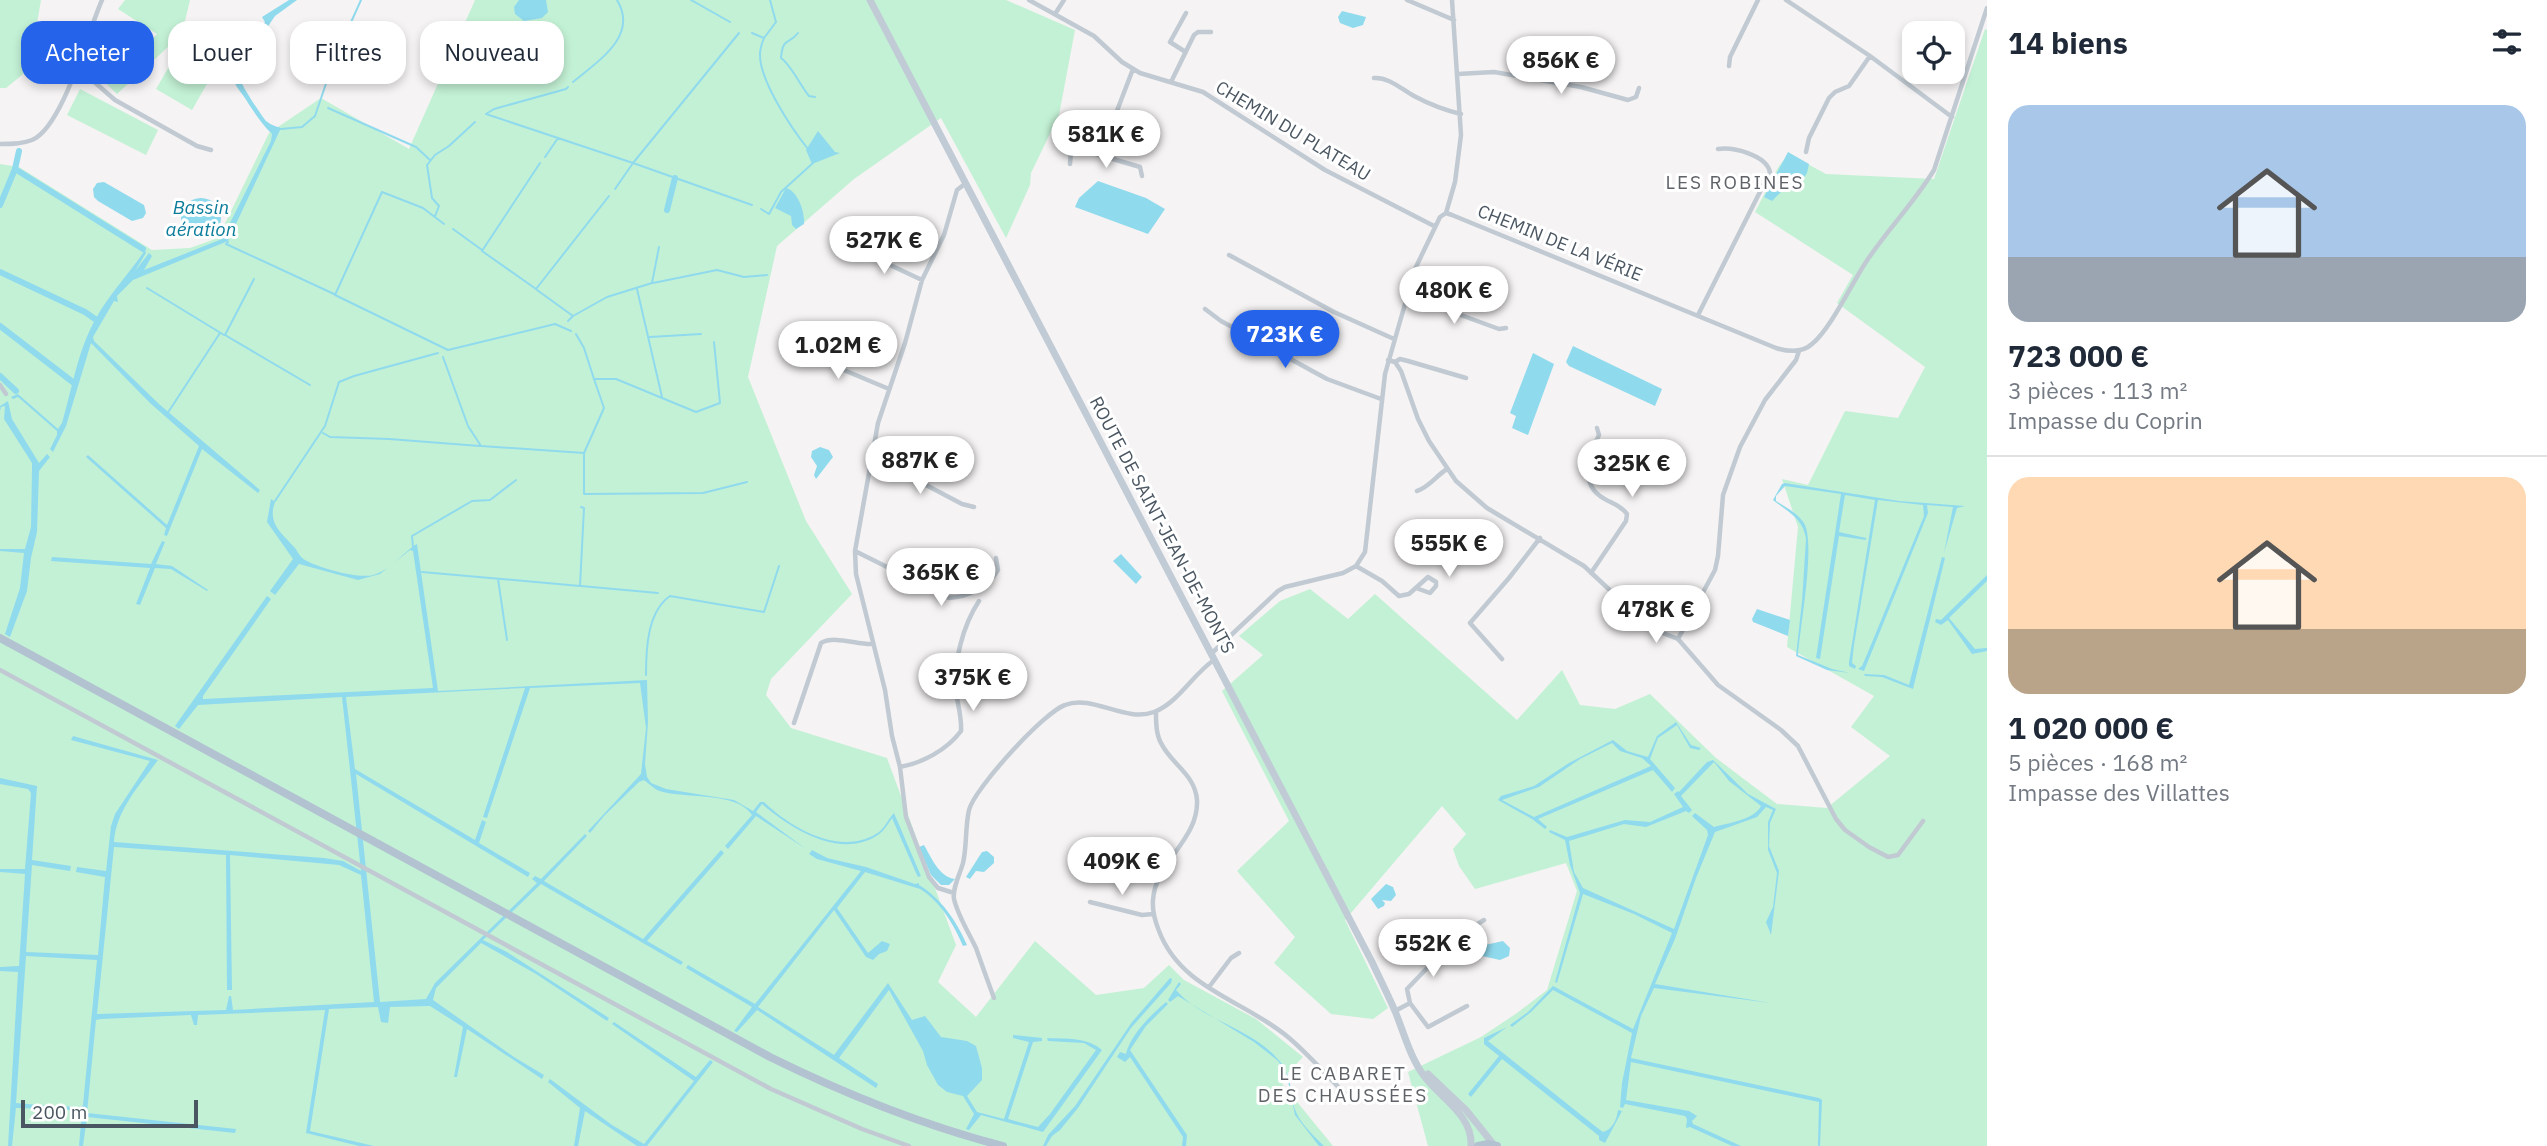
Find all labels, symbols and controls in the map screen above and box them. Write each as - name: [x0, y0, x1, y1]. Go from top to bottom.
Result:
- chip: Acheter: [21, 21, 154, 84]
- chip: Louer: [168, 21, 276, 84]
- chip: Filtres: [290, 21, 406, 84]
- chip: Nouveau: [420, 21, 564, 84]
- map controls: [1902, 21, 1965, 84]
- button: locate: [1902, 21, 1965, 84]
- text: 14 biens: [2008, 23, 2128, 62]
- icon: filters: [2488, 23, 2526, 61]
- pin: 856K €: [1504, 36, 1618, 96]
- text: 856K €: [1522, 44, 1600, 74]
- street label: CHEMIN DU PLATEAU: [1212, 75, 1375, 186]
- pin: 581K €: [1049, 110, 1163, 170]
- text: 581K €: [1067, 118, 1145, 148]
- icon: home: [2204, 150, 2330, 276]
- district label: LES ROBINES: [1665, 170, 1805, 194]
- water label: Bassin aération: [166, 195, 236, 241]
- street label: CHEMIN DE LA VÉRIE: [1474, 199, 1646, 286]
- pin: 527K €: [827, 216, 941, 276]
- text: 527K €: [845, 224, 923, 254]
- pin: 480K €: [1397, 266, 1511, 326]
- text: 480K €: [1415, 274, 1493, 304]
- pin: 723K €: [1228, 310, 1342, 370]
- text: 723K €: [1246, 318, 1324, 348]
- pin: 1.02M €: [773, 322, 903, 381]
- text: 1.02M €: [794, 329, 882, 359]
- text: 723 000 €: [2008, 336, 2149, 375]
- text: 3 pièces · 113 m²: [2008, 375, 2187, 405]
- street label: ROUTE DE SAINT-JEAN-DE-MONTS: [1085, 392, 1240, 657]
- text: Impasse du Coprin: [2008, 405, 2203, 435]
- pin: 887K €: [863, 436, 977, 496]
- pin: 325K €: [1575, 440, 1689, 499]
- text: 887K €: [881, 444, 959, 474]
- text: 325K €: [1593, 447, 1671, 477]
- pin: 555K €: [1392, 520, 1506, 579]
- icon: home: [2204, 522, 2330, 648]
- text: 555K €: [1410, 527, 1488, 557]
- pin: 365K €: [884, 548, 998, 608]
- text: 365K €: [902, 556, 980, 586]
- pin: 478K €: [1599, 586, 1713, 645]
- text: 478K €: [1617, 593, 1695, 623]
- pin: 375K €: [916, 654, 1030, 713]
- text: 375K €: [934, 661, 1012, 691]
- text: 1 020 000 €: [2008, 708, 2174, 747]
- text: 5 pièces · 168 m²: [2008, 747, 2187, 777]
- text: Impasse des Villattes: [2008, 777, 2230, 807]
- pin: 409K €: [1065, 838, 1179, 897]
- text: 409K €: [1083, 845, 1161, 875]
- pin: 552K €: [1376, 920, 1490, 979]
- text: 552K €: [1394, 927, 1472, 957]
- district label: LE CABARET DES CHAUSSÉES: [1258, 1061, 1428, 1107]
- scale bar: [21, 1097, 198, 1129]
- text: 200 m: [32, 1100, 87, 1124]

